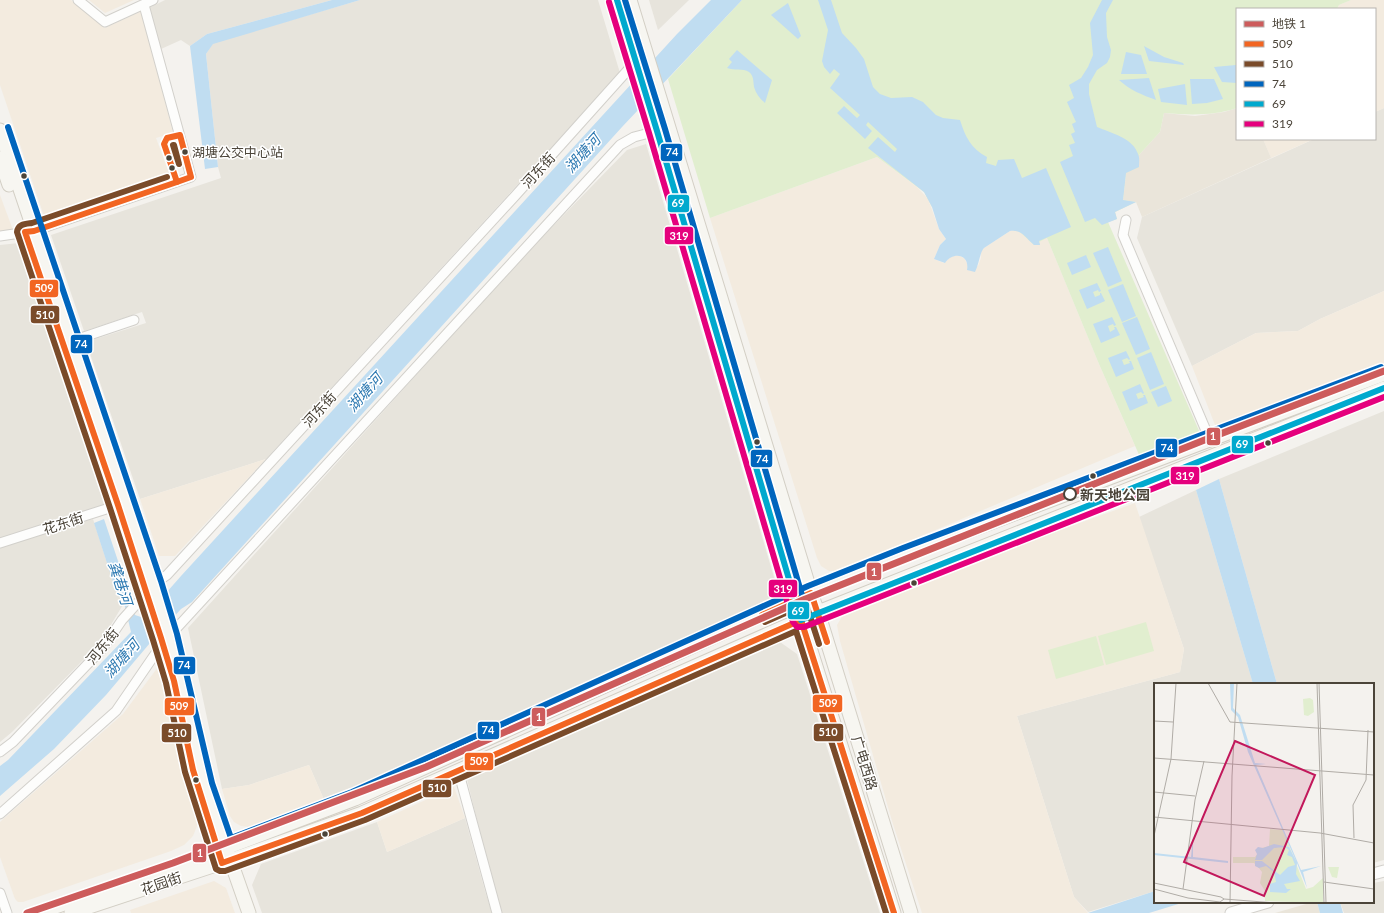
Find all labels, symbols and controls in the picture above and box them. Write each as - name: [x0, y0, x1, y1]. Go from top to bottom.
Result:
- legend: [1236, 8, 1376, 140]
- text: 地铁 1: [1272, 16, 1306, 31]
- text: 509: [1272, 36, 1293, 51]
- text: 510: [1272, 56, 1293, 71]
- text: 74: [1272, 76, 1286, 91]
- text: 69: [1272, 96, 1286, 111]
- text: 319: [1272, 116, 1293, 131]
- water label: 湖塘河: [560, 128, 606, 176]
- line badge: 74: [660, 143, 683, 162]
- place label: 湖塘公交中心站: [192, 144, 283, 160]
- text: 74: [666, 145, 679, 158]
- marker: 湖塘公交中心站: [180, 147, 190, 157]
- street label: 河东街: [518, 149, 558, 191]
- unlabelled marker: [164, 153, 174, 163]
- unlabelled marker: [167, 163, 177, 173]
- unlabelled marker: [19, 171, 29, 181]
- line badge: 69: [667, 194, 690, 213]
- text: 69: [672, 196, 684, 209]
- line badge: 319: [664, 226, 694, 245]
- text: 319: [669, 229, 689, 242]
- line badge: 509: [29, 279, 59, 298]
- text: 509: [34, 281, 54, 294]
- line badge: 510: [30, 305, 60, 324]
- text: 510: [35, 308, 55, 321]
- line badge: 74: [70, 334, 93, 354]
- text: 74: [75, 337, 88, 350]
- water label: 湖塘河: [342, 367, 388, 415]
- street label: 河东街: [299, 388, 339, 430]
- line badge: 1: [1206, 427, 1221, 446]
- text: 1: [1210, 429, 1216, 442]
- line badge: 69: [1231, 435, 1254, 454]
- unlabelled marker: [752, 437, 762, 447]
- text: 69: [1236, 437, 1248, 450]
- line badge: 74: [1155, 438, 1178, 458]
- unlabelled marker: [1263, 438, 1273, 448]
- text: 74: [1161, 441, 1174, 454]
- line badge: 74: [750, 449, 773, 468]
- text: 74: [756, 452, 769, 465]
- line badge: 319: [1170, 466, 1200, 485]
- text: 319: [1175, 469, 1195, 482]
- unlabelled marker: [1088, 471, 1098, 481]
- place label: 新天地公园: [1080, 486, 1150, 503]
- marker: 新天地公园: [1063, 487, 1077, 501]
- street label: 花东街: [40, 508, 86, 538]
- water label: 龚巷河: [105, 559, 137, 610]
- line badge: 1: [866, 562, 882, 581]
- text: 1: [871, 565, 877, 578]
- unlabelled marker: [909, 578, 919, 588]
- line badge: 319: [768, 579, 798, 598]
- text: 319: [773, 582, 793, 595]
- line badge: 69: [787, 601, 810, 620]
- text: 69: [792, 604, 804, 617]
- street label: 河东街: [82, 624, 122, 668]
- water label: 湖塘河: [99, 633, 145, 681]
- line badge: 74: [173, 656, 196, 675]
- text: 74: [178, 658, 191, 671]
- inset map: [1154, 683, 1374, 903]
- line badge: 509: [812, 694, 843, 713]
- text: 509: [818, 696, 838, 709]
- line badge: 509: [164, 697, 195, 716]
- text: 509: [169, 699, 189, 712]
- line badge: 1: [531, 707, 546, 727]
- text: 1: [536, 710, 542, 723]
- line badge: 74: [477, 721, 500, 740]
- line badge: 510: [161, 723, 192, 743]
- text: 74: [482, 723, 495, 736]
- line badge: 510: [813, 723, 844, 742]
- text: 510: [818, 725, 838, 738]
- text: 510: [167, 726, 187, 739]
- street label: 广电西路: [849, 734, 881, 792]
- line badge: 509: [464, 752, 494, 771]
- text: 509: [469, 754, 489, 767]
- unlabelled marker: [191, 775, 201, 785]
- line badge: 510: [422, 779, 452, 798]
- text: 510: [427, 781, 447, 794]
- unlabelled marker: [320, 829, 330, 839]
- line badge: 1: [192, 843, 207, 863]
- text: 1: [197, 846, 203, 859]
- street label: 花园街: [138, 868, 184, 898]

